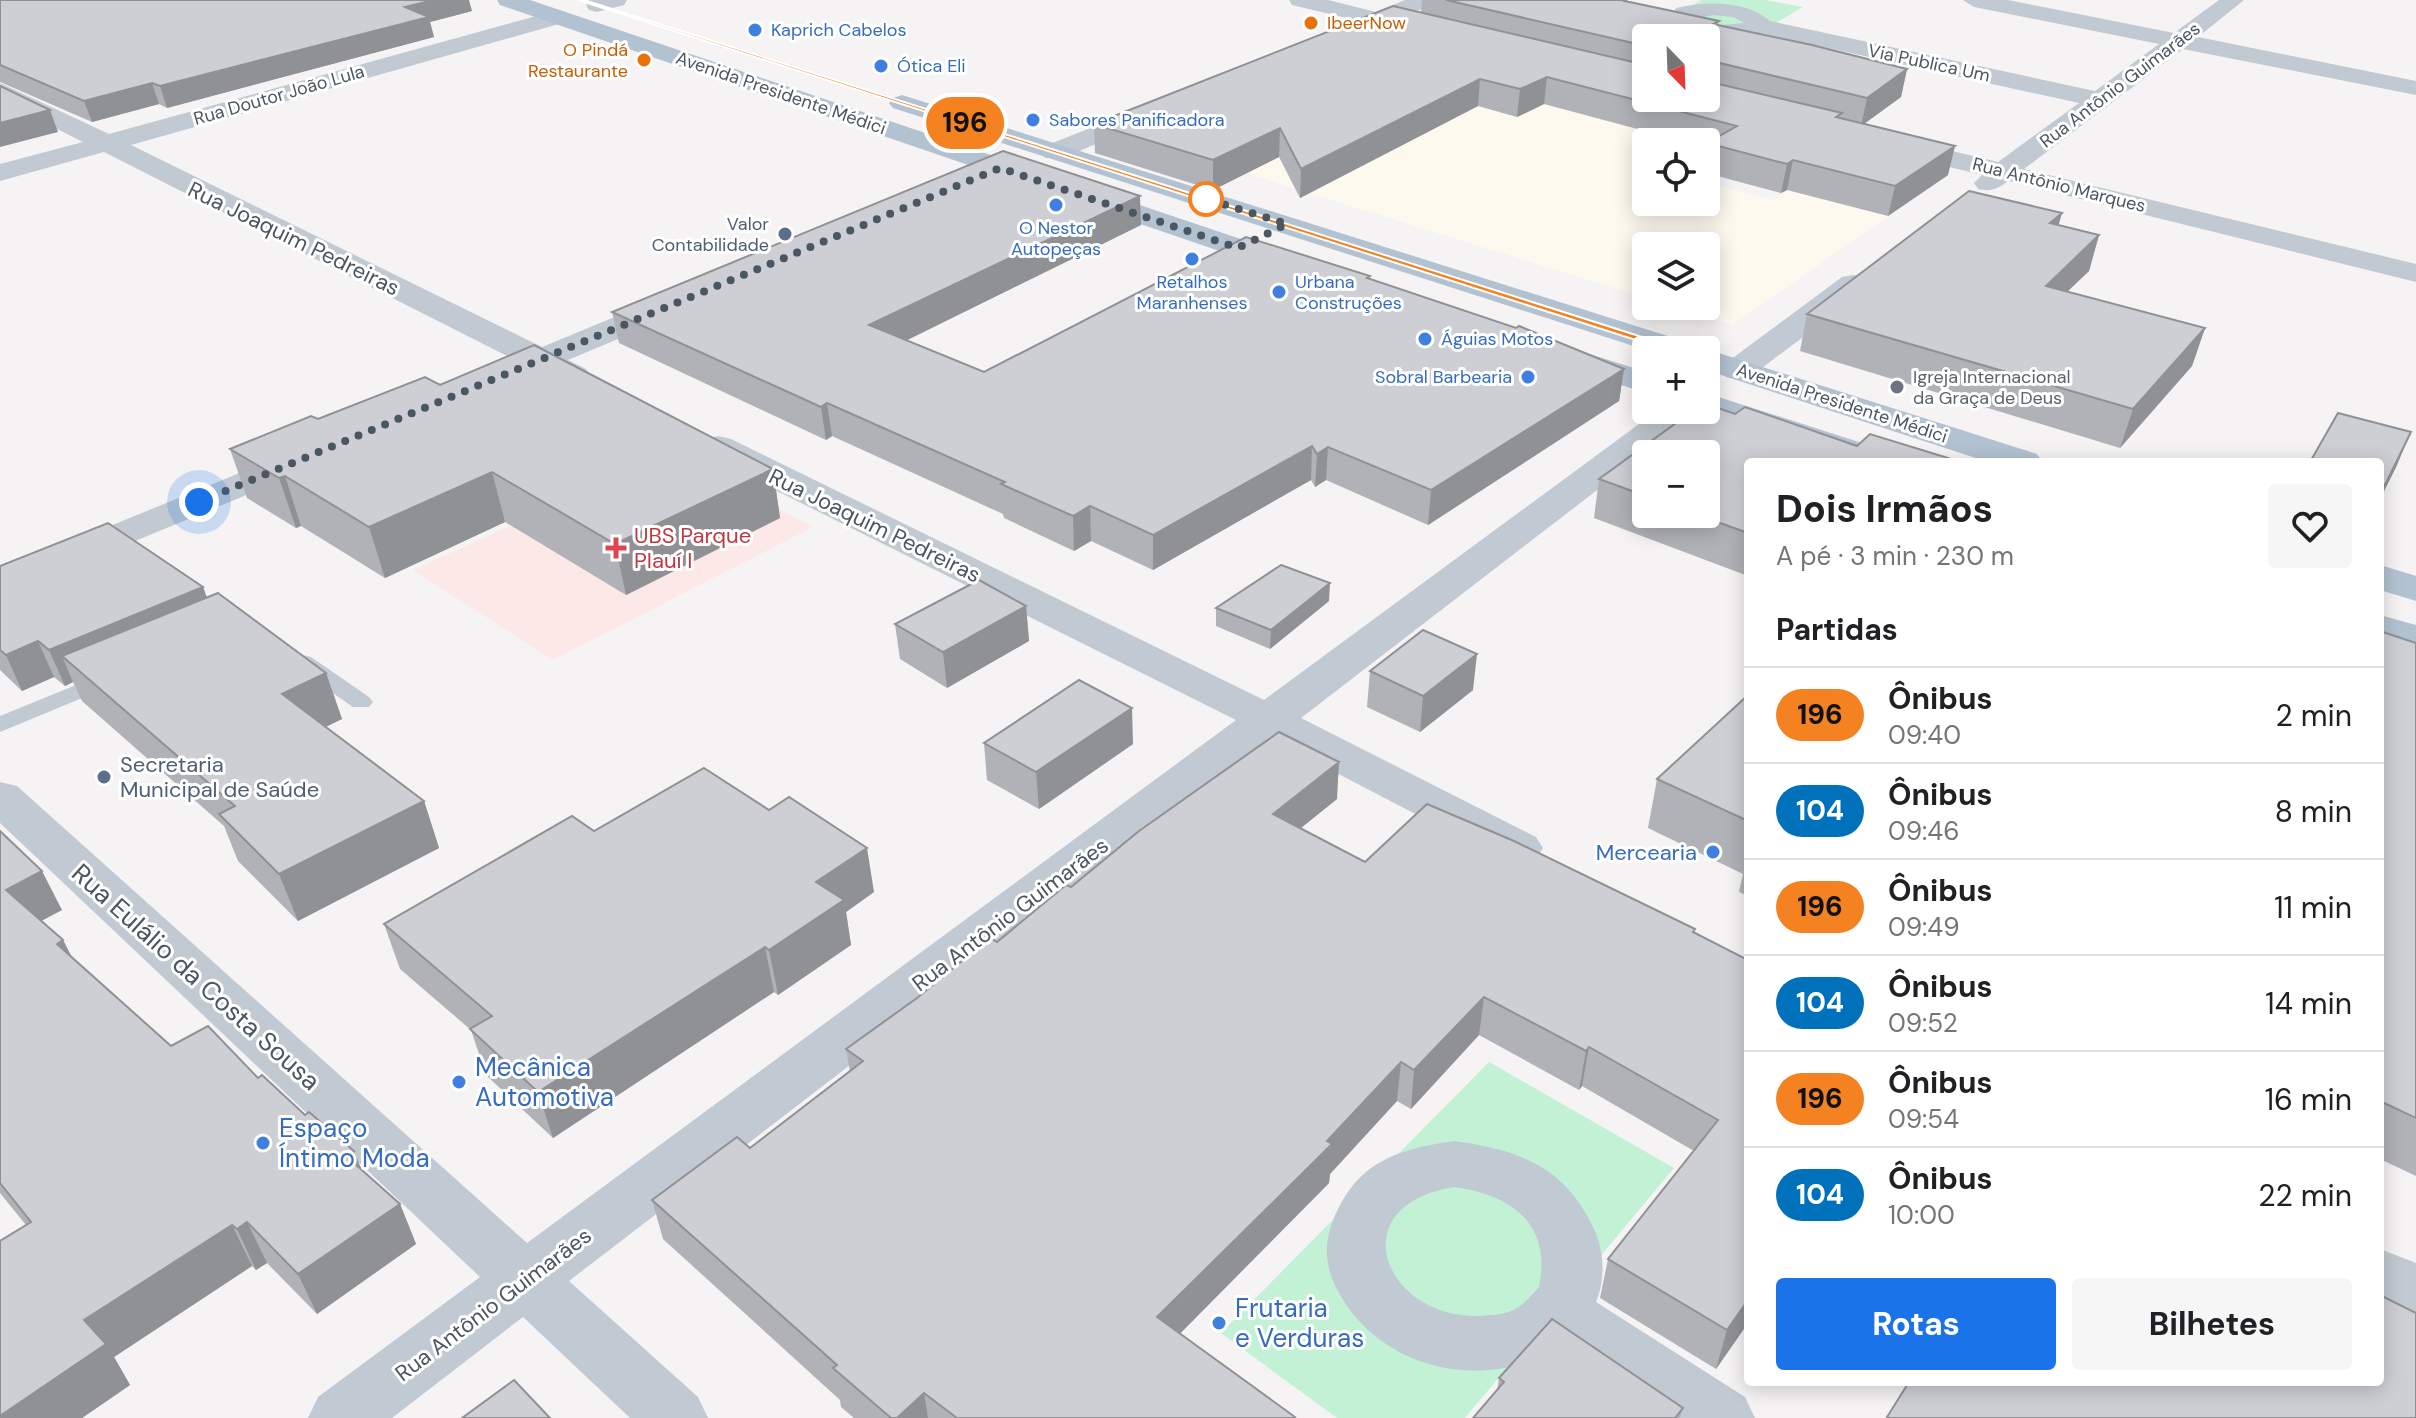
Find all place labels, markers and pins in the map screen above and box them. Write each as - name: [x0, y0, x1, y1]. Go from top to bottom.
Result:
- place label: IbeerNow: [1327, 11, 1406, 35]
- marker: IbeerNow: [1302, 14, 1320, 32]
- place label: Kaprich Cabelos: [771, 18, 907, 42]
- marker: Kaprich Cabelos: [746, 21, 764, 39]
- place label: O Pindá Restaurante: [528, 38, 628, 83]
- marker: O Pindá Restaurante: [635, 51, 653, 69]
- place label: Ótica Eli: [897, 54, 966, 78]
- marker: Ótica Eli: [872, 57, 890, 75]
- place label: Sabores Panificadora: [1049, 108, 1225, 132]
- marker: Sabores Panificadora: [1024, 111, 1042, 129]
- unlabelled marker: [1189, 182, 1223, 216]
- marker: O Nestor Autopeças: [1047, 196, 1065, 214]
- place label: Valor Contabilidade: [652, 212, 769, 257]
- place label: O Nestor Autopeças: [1011, 216, 1101, 261]
- marker: Valor Contabilidade: [776, 225, 794, 243]
- marker: Retalhos Maranhenses: [1183, 250, 1201, 268]
- place label: Retalhos Maranhenses: [1137, 270, 1247, 315]
- place label: Urbana Construções: [1295, 270, 1402, 315]
- marker: Urbana Construções: [1270, 283, 1288, 301]
- place label: Águias Motos: [1441, 327, 1553, 351]
- marker: Águias Motos: [1416, 330, 1434, 348]
- place label: Sobral Barbearia: [1375, 365, 1512, 389]
- place label: Igreja Internacional da Graça de Deus: [1913, 365, 2071, 410]
- marker: Sobral Barbearia: [1519, 368, 1537, 386]
- marker: Igreja Internacional da Graça de Deus: [1888, 378, 1906, 396]
- place label: UBS Parque PIauí I: [634, 521, 751, 575]
- marker: UBS Parque PIauí I: [605, 537, 627, 559]
- place label: Secretaria Municipal de Saúde: [120, 750, 319, 804]
- marker: Secretaria Municipal de Saúde: [95, 768, 113, 786]
- place label: Mercearia: [1596, 838, 1697, 867]
- marker: Mercearia: [1704, 843, 1722, 861]
- place label: Mecânica Automotiva: [475, 1050, 614, 1114]
- marker: Mecânica Automotiva: [450, 1073, 468, 1091]
- place label: Espaço Íntimo Moda: [279, 1111, 430, 1175]
- marker: Espaço Íntimo Moda: [254, 1134, 272, 1152]
- place label: Frutaria e Verduras: [1235, 1291, 1364, 1355]
- marker: Frutaria e Verduras: [1210, 1314, 1228, 1332]

